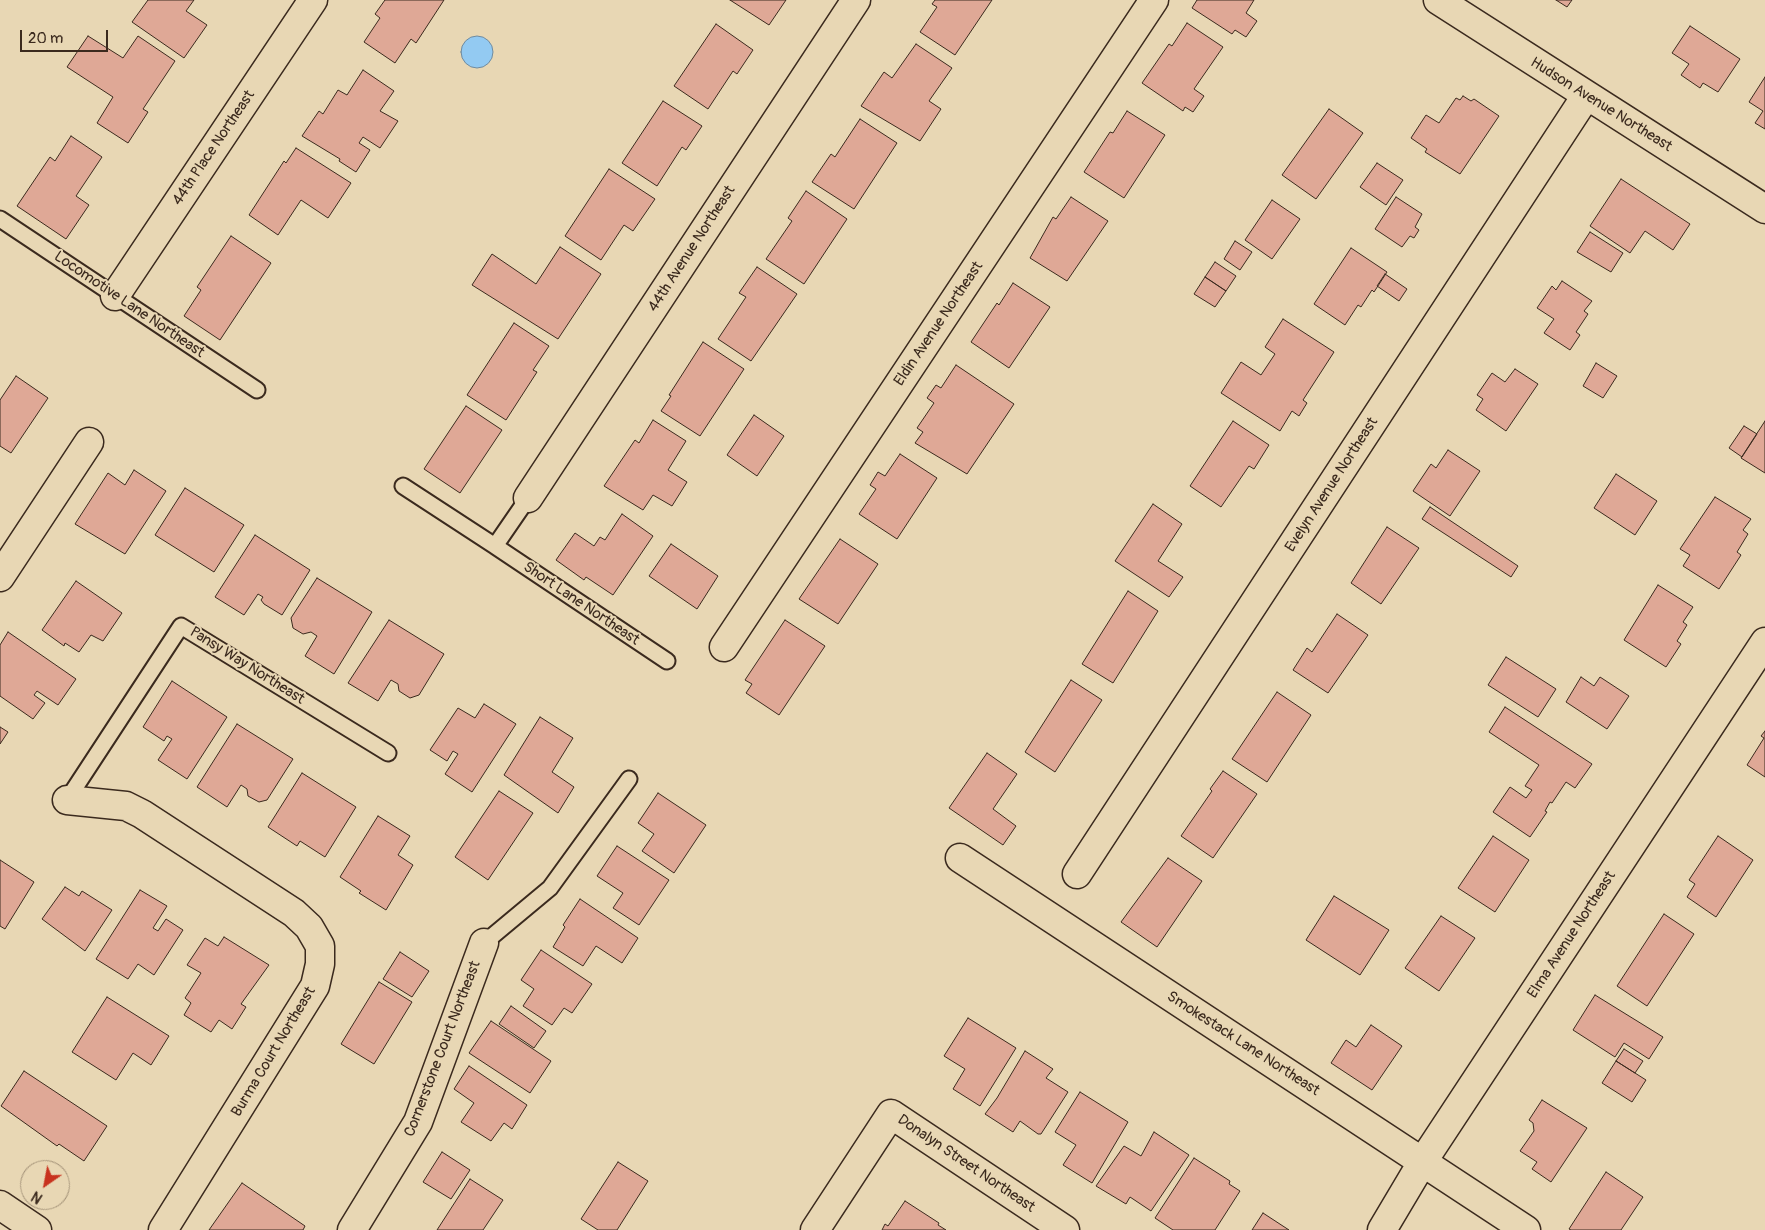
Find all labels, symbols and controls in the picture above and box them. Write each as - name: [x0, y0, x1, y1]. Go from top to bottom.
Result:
- scale bar: [22, 20, 110, 52]
- text: 20 m: [28, 29, 63, 48]
- street label: Hudson Avenue Northeast: [1527, 54, 1675, 156]
- street label: 44th Place Northeast: [169, 87, 259, 209]
- street label: 44th Avenue Northeast: [644, 183, 740, 315]
- street label: Locomotive Lane Northeast: [50, 248, 208, 362]
- street label: Eldin Avenue Northeast: [891, 258, 987, 390]
- street label: Evelyn Avenue Northeast: [1282, 414, 1382, 556]
- street label: Short Lane Northeast: [519, 558, 643, 650]
- street label: Pansy Way Northeast: [186, 623, 308, 709]
- street label: Elma Avenue Northeast: [1524, 868, 1620, 1002]
- street label: Cornerstone Court Northeast: [401, 959, 485, 1139]
- street label: Burma Court Northeast: [228, 984, 320, 1120]
- street label: Smokestack Lane Northeast: [1163, 988, 1323, 1100]
- street label: Donalyn Street Northeast: [894, 1111, 1038, 1217]
- north arrow: [20, 1160, 70, 1210]
- text: N: [29, 1187, 46, 1207]

